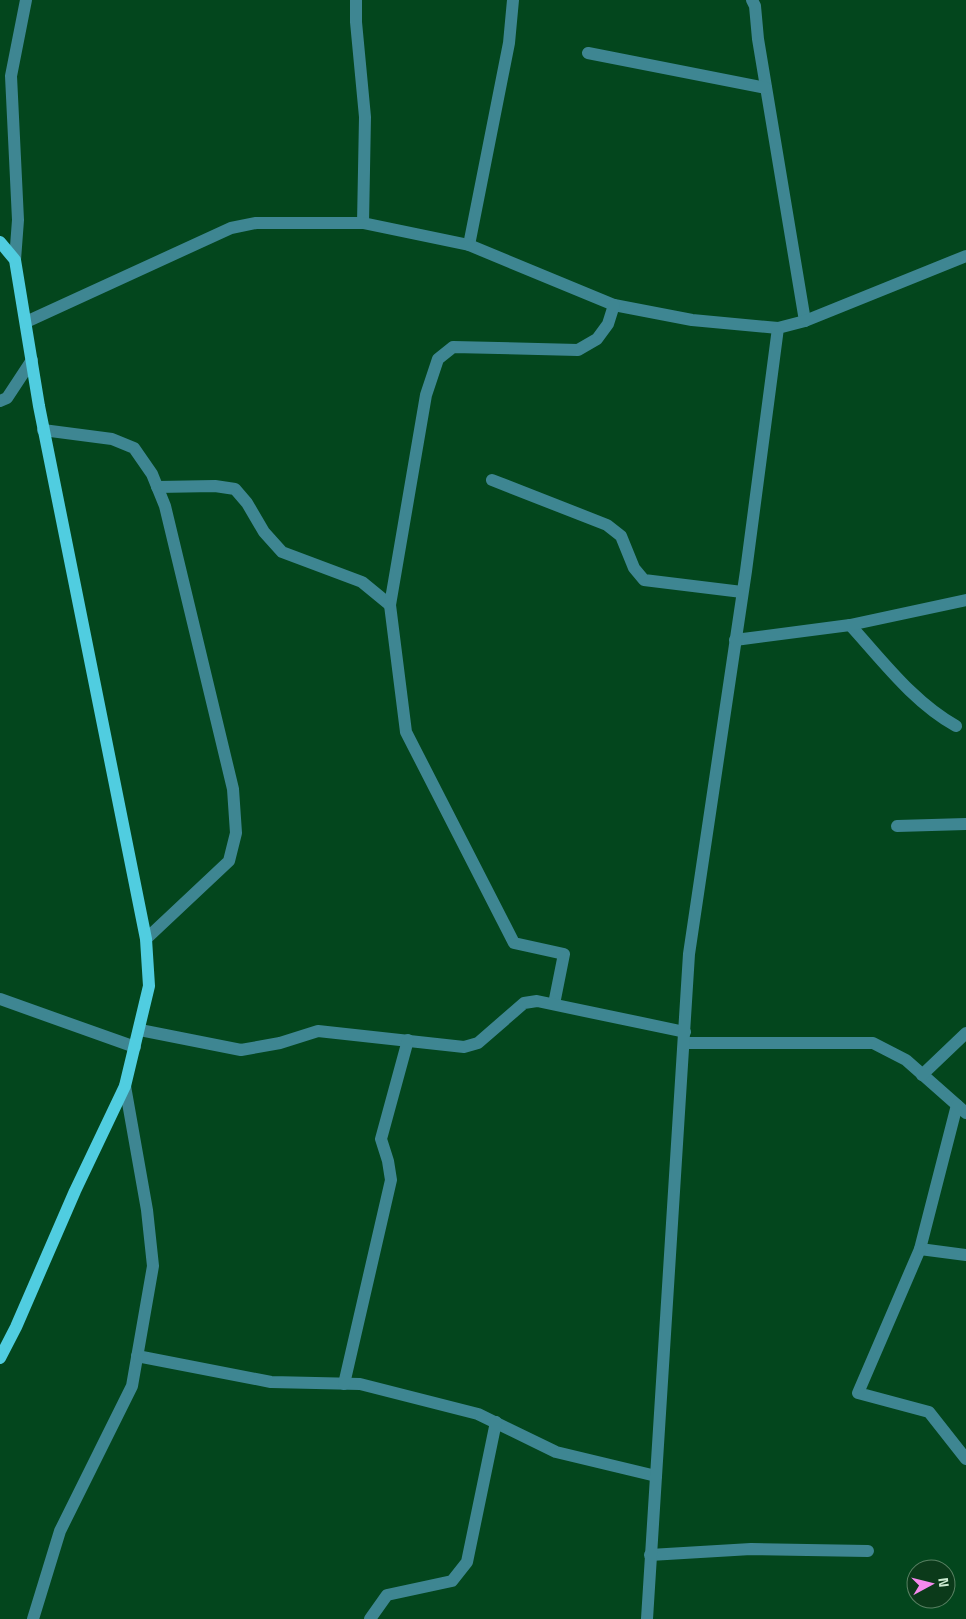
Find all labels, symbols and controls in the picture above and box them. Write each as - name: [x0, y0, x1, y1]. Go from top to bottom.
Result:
- north arrow: [906, 1559, 956, 1609]
- text: N: [933, 1576, 955, 1588]

